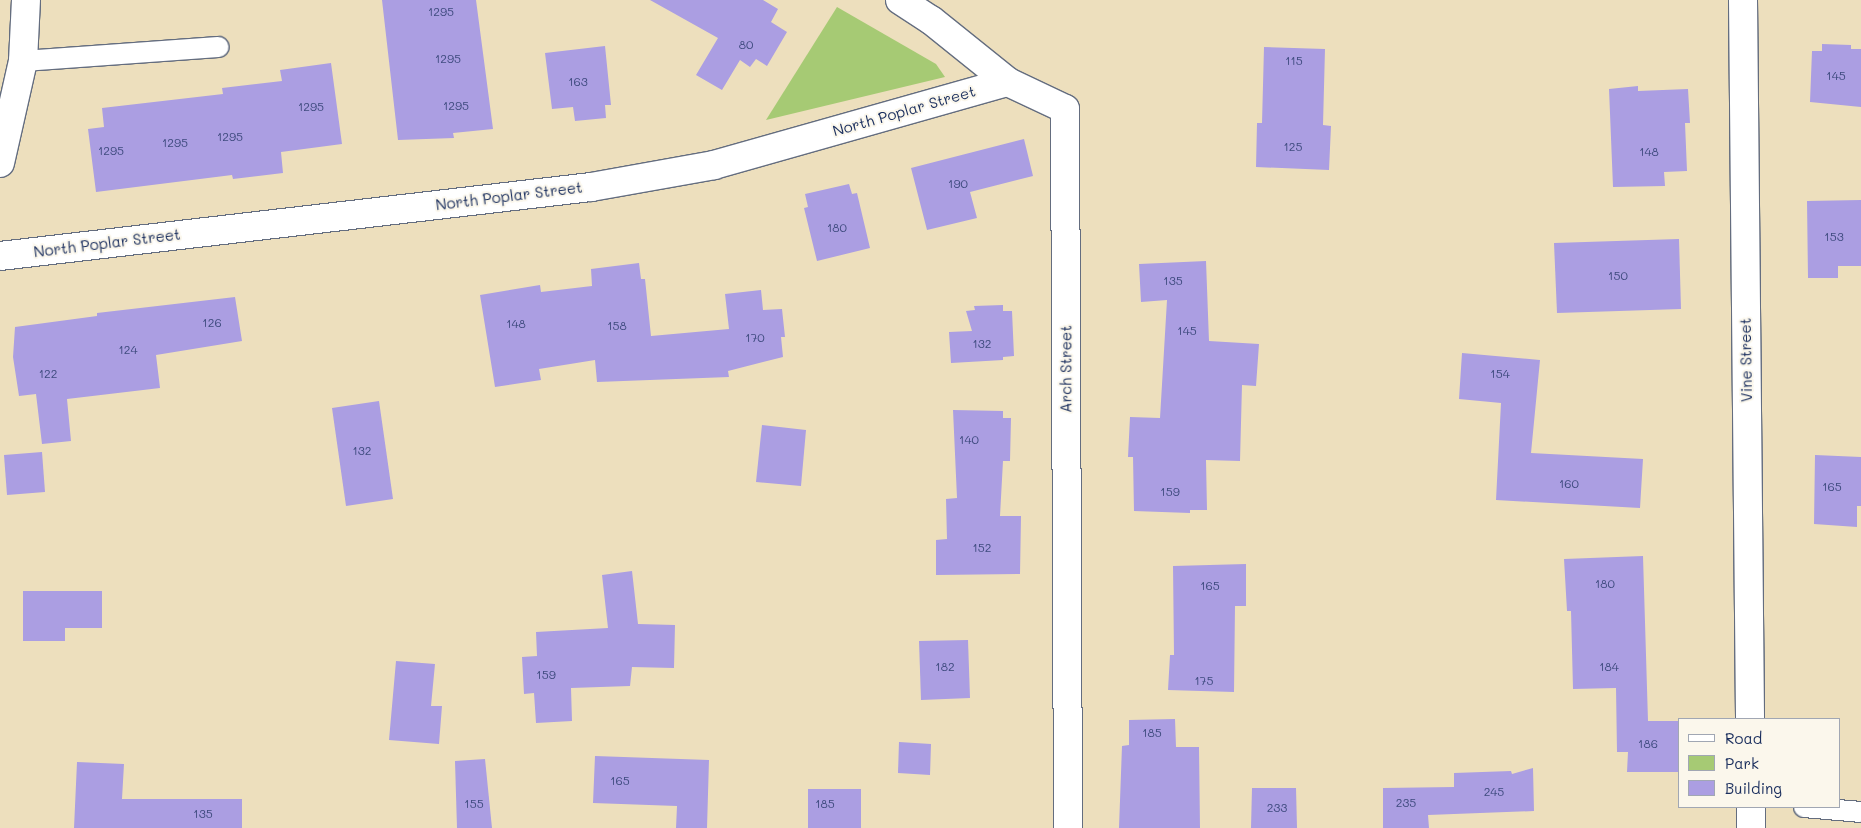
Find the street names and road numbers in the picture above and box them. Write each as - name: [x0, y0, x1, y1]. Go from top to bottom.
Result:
- street label: North Poplar Street: [830, 82, 978, 140]
- street label: North Poplar Street: [435, 178, 583, 214]
- street label: North Poplar Street: [33, 225, 181, 261]
- street label: Vine Street: [1736, 318, 1756, 402]
- street label: Arch Street: [1057, 325, 1075, 413]

